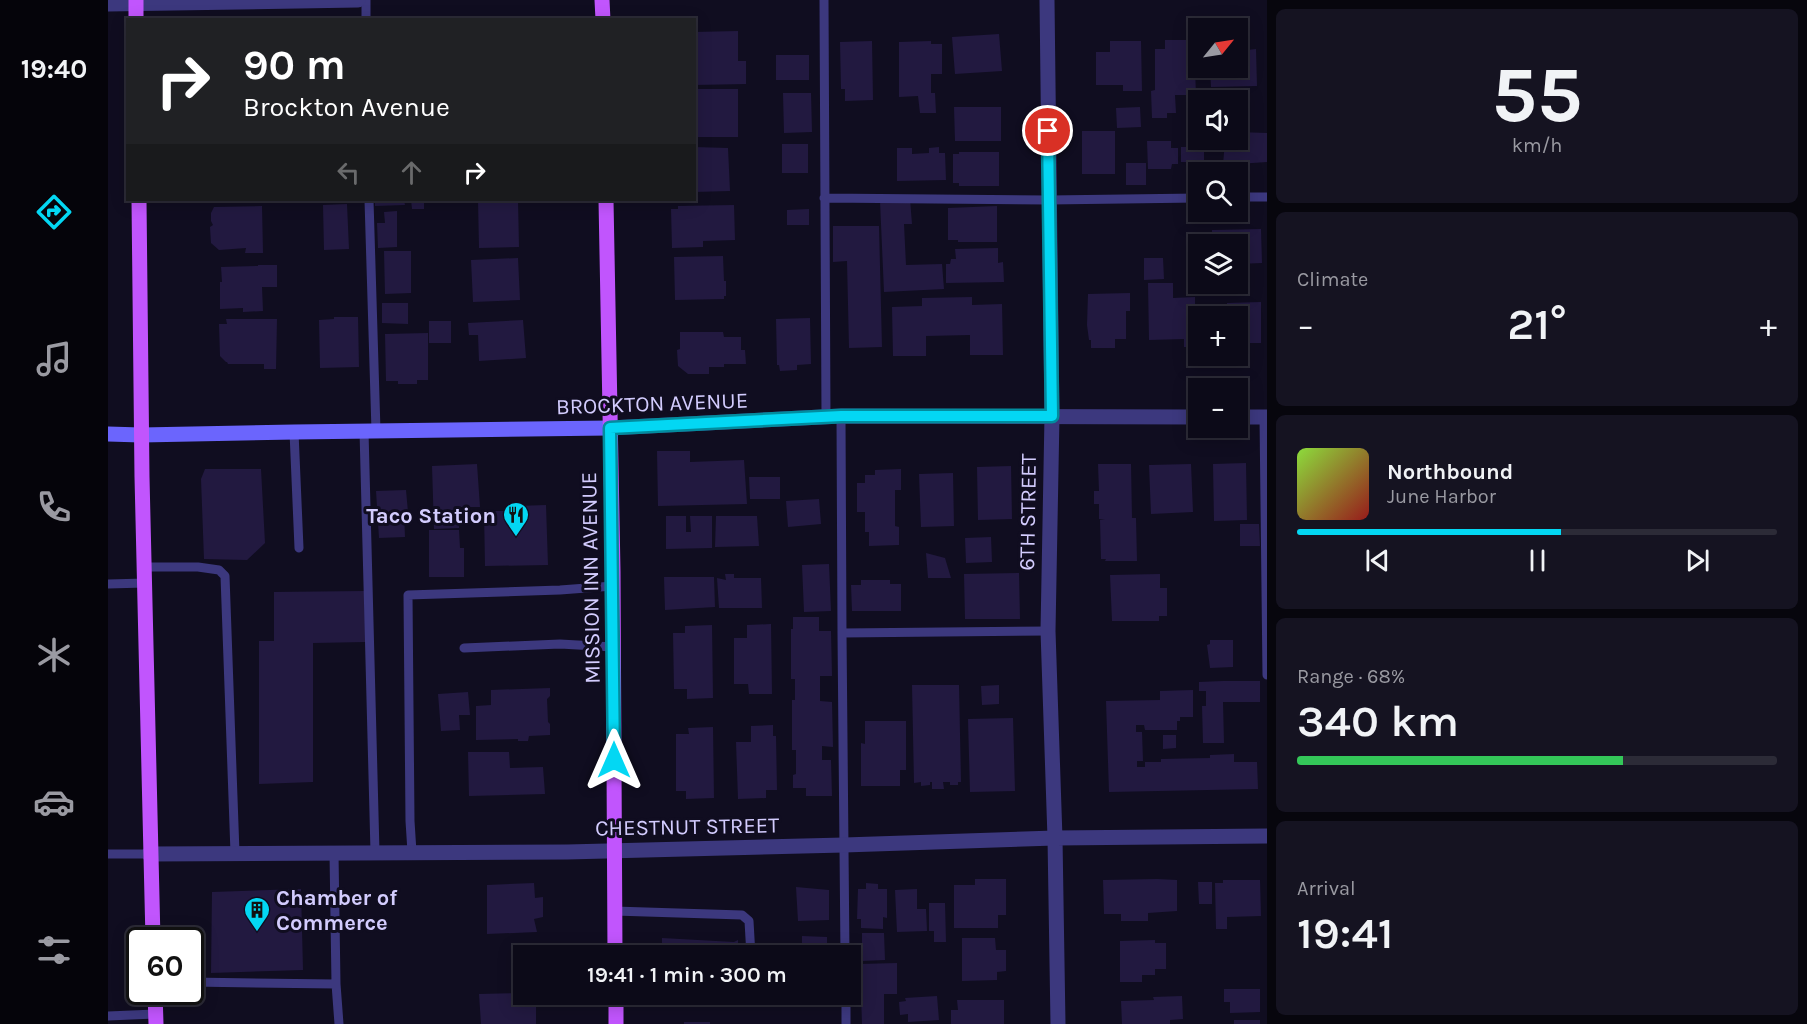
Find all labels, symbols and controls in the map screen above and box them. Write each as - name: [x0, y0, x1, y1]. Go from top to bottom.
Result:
- north arrow: [1188, 18, 1248, 78]
- map controls: [1188, 18, 1248, 438]
- text: 90 m: [243, 40, 346, 90]
- icon: right: [144, 42, 222, 120]
- text: 55: [1492, 49, 1582, 141]
- text: 19:40: [21, 53, 87, 85]
- button: sound: [1188, 90, 1248, 150]
- text: Brockton Avenue: [243, 91, 450, 123]
- pin: [1022, 105, 1073, 156]
- icon: arrive: [1031, 114, 1064, 147]
- text: km/h: [1512, 134, 1562, 157]
- icon: left: [332, 156, 365, 189]
- icon: ahead: [395, 156, 428, 189]
- icon: right: [458, 156, 491, 189]
- button: search: [1188, 162, 1248, 222]
- icon: directions: [33, 191, 75, 233]
- button: layers: [1188, 234, 1248, 294]
- text: Climate: [1297, 268, 1368, 291]
- text: 21°: [1507, 298, 1567, 350]
- button: +: [1188, 306, 1248, 366]
- text: −: [1297, 306, 1314, 344]
- text: +: [1760, 306, 1777, 344]
- icon: music: [33, 338, 75, 380]
- button: −: [1188, 378, 1248, 438]
- street label: BROCKTON AVENUE: [556, 388, 749, 420]
- street label: 6TH STREET: [1014, 453, 1042, 571]
- text: Northbound: [1387, 459, 1513, 485]
- street label: MISSION INN AVENUE: [576, 472, 606, 684]
- text: June Harbor: [1387, 485, 1496, 508]
- icon: phone: [33, 486, 75, 528]
- restaurant icon: Taco Station: [501, 500, 531, 538]
- place label: Taco Station: [366, 503, 496, 529]
- icon: previous: [1361, 544, 1394, 577]
- icon: pause: [1521, 544, 1554, 577]
- icon: next: [1681, 544, 1714, 577]
- icon: climate: [33, 634, 75, 676]
- text: Range · 68%: [1297, 665, 1405, 688]
- text: 340 km: [1297, 695, 1459, 747]
- position arrow: [582, 728, 646, 792]
- icon: car: [33, 781, 75, 823]
- street label: CHESTNUT STREET: [595, 812, 779, 842]
- text: Arrival: [1297, 877, 1356, 900]
- place label: Chamber of Commerce: [276, 885, 398, 936]
- building icon: Chamber of Commerce: [242, 895, 272, 933]
- text: 19:41: [1297, 907, 1394, 959]
- speed limit sign: 60: [126, 927, 204, 1005]
- icon: filters: [33, 929, 75, 971]
- text: 19:41 · 1 min · 300 m: [587, 962, 787, 988]

